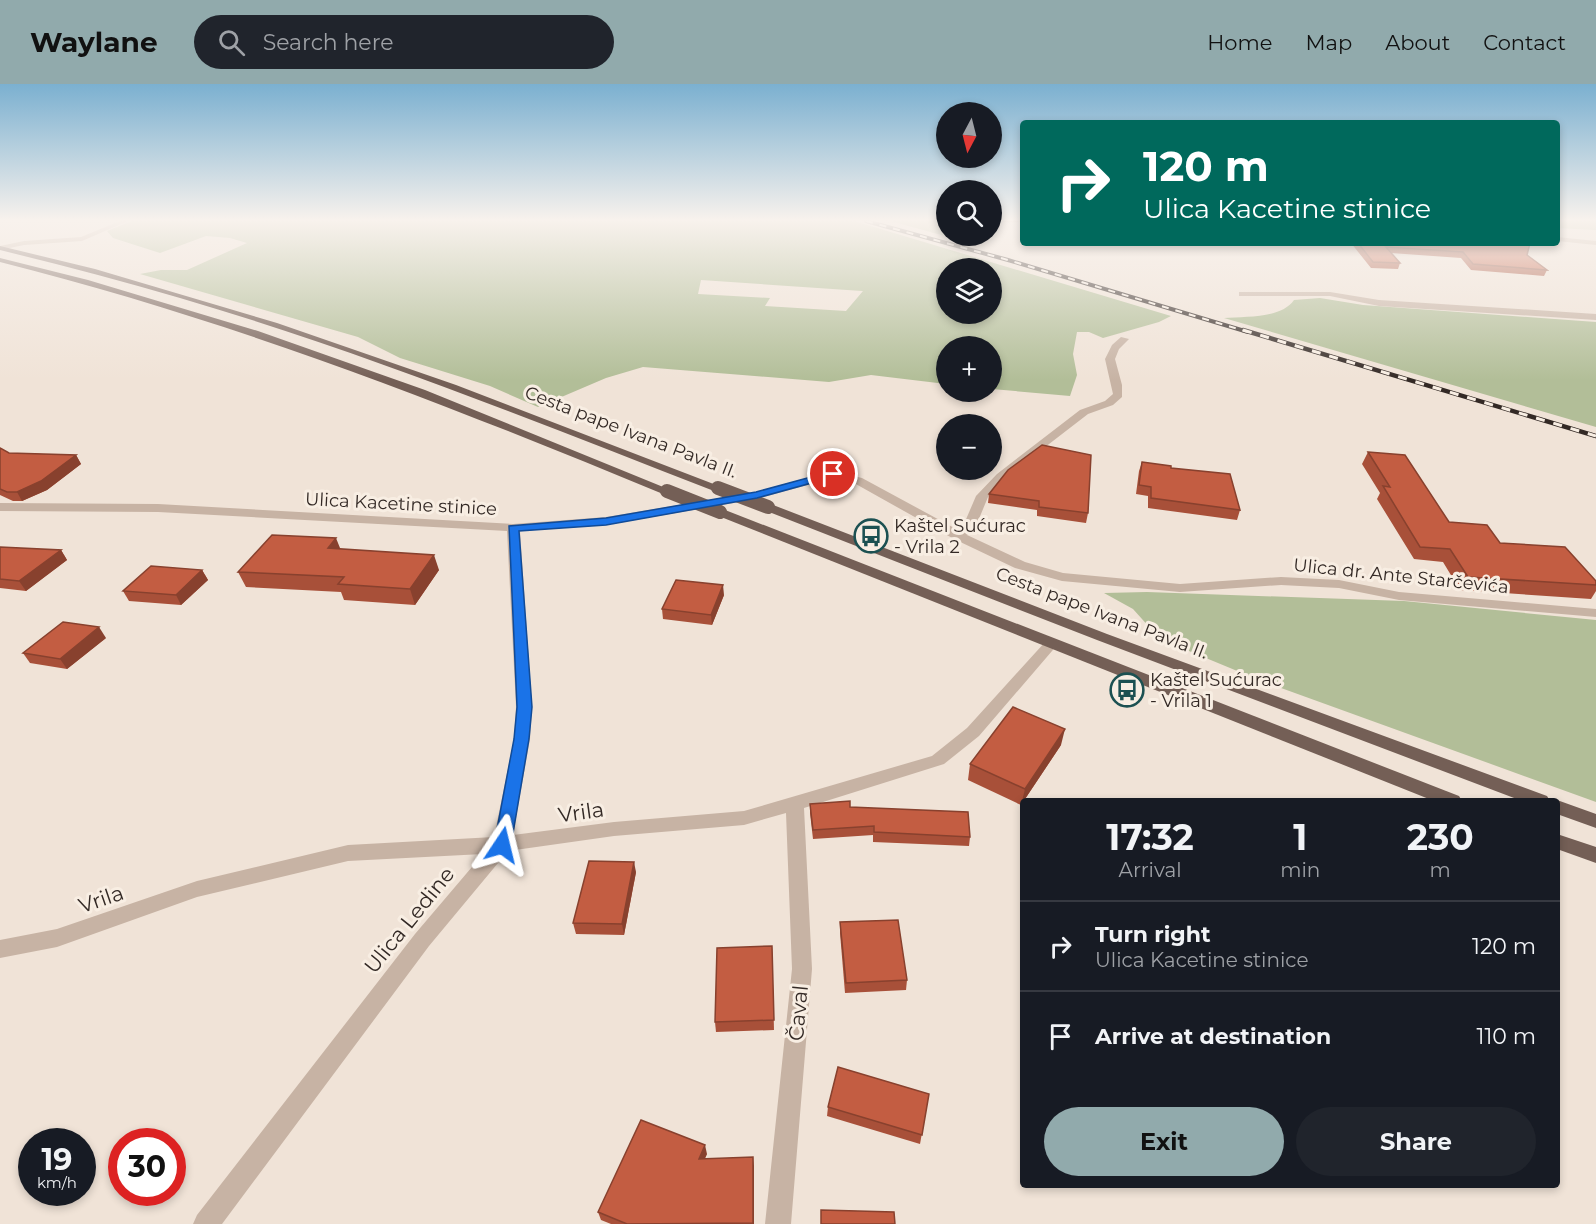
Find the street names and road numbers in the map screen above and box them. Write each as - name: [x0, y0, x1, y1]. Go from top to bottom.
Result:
- street label: Cesta pape Ivana Pavla II.: [522, 381, 740, 483]
- street label: Ulica Kacetine stinice: [304, 488, 498, 520]
- street label: Ulica dr. Ante Starčevića: [1292, 554, 1510, 598]
- street label: Cesta pape Ivana Pavla II.: [993, 562, 1211, 664]
- street label: Vrila: [557, 796, 605, 828]
- street label: Ulica Ledine: [359, 862, 459, 978]
- street label: Vrila: [75, 880, 127, 918]
- street label: Čaval: [783, 984, 813, 1042]

